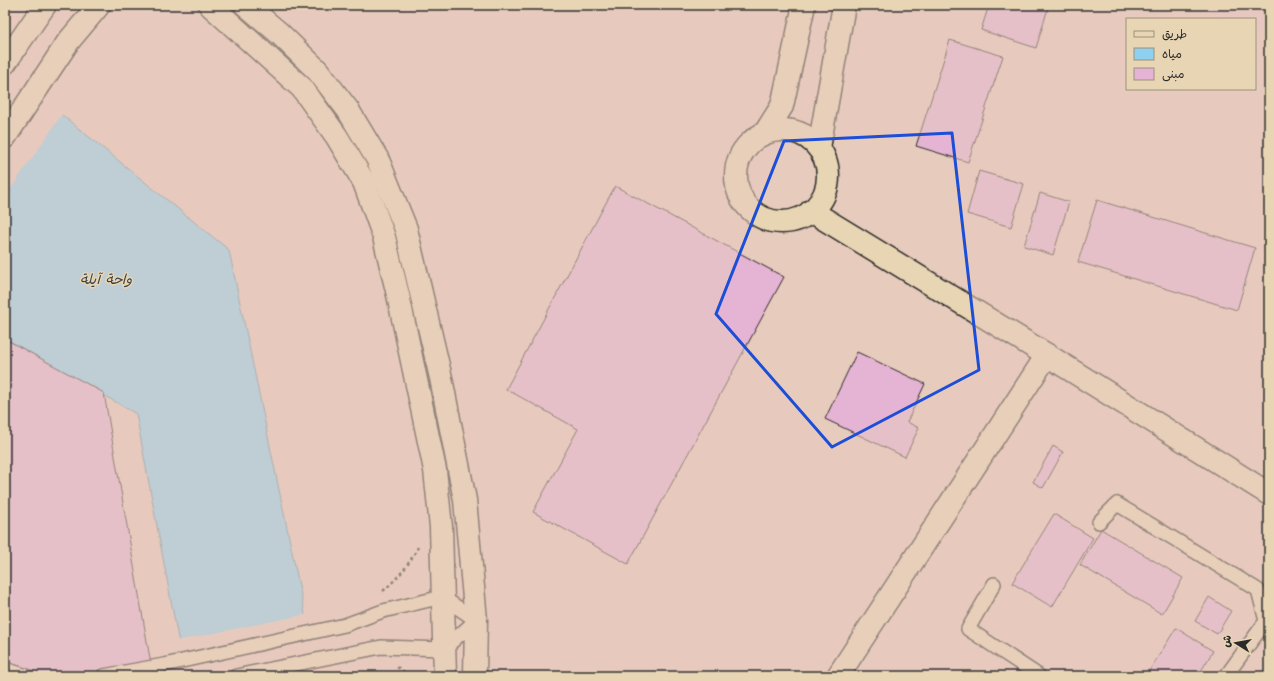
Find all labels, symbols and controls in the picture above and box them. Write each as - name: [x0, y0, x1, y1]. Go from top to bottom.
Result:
- legend: [1126, 18, 1256, 90]
- text: طريق: [1162, 26, 1187, 43]
- text: مياه: [1162, 46, 1182, 63]
- text: مبنى: [1162, 66, 1185, 83]
- water label: واحة آيلة: [80, 270, 132, 290]
- north arrow: [1216, 623, 1256, 663]
- text: ش: [1218, 634, 1235, 649]

